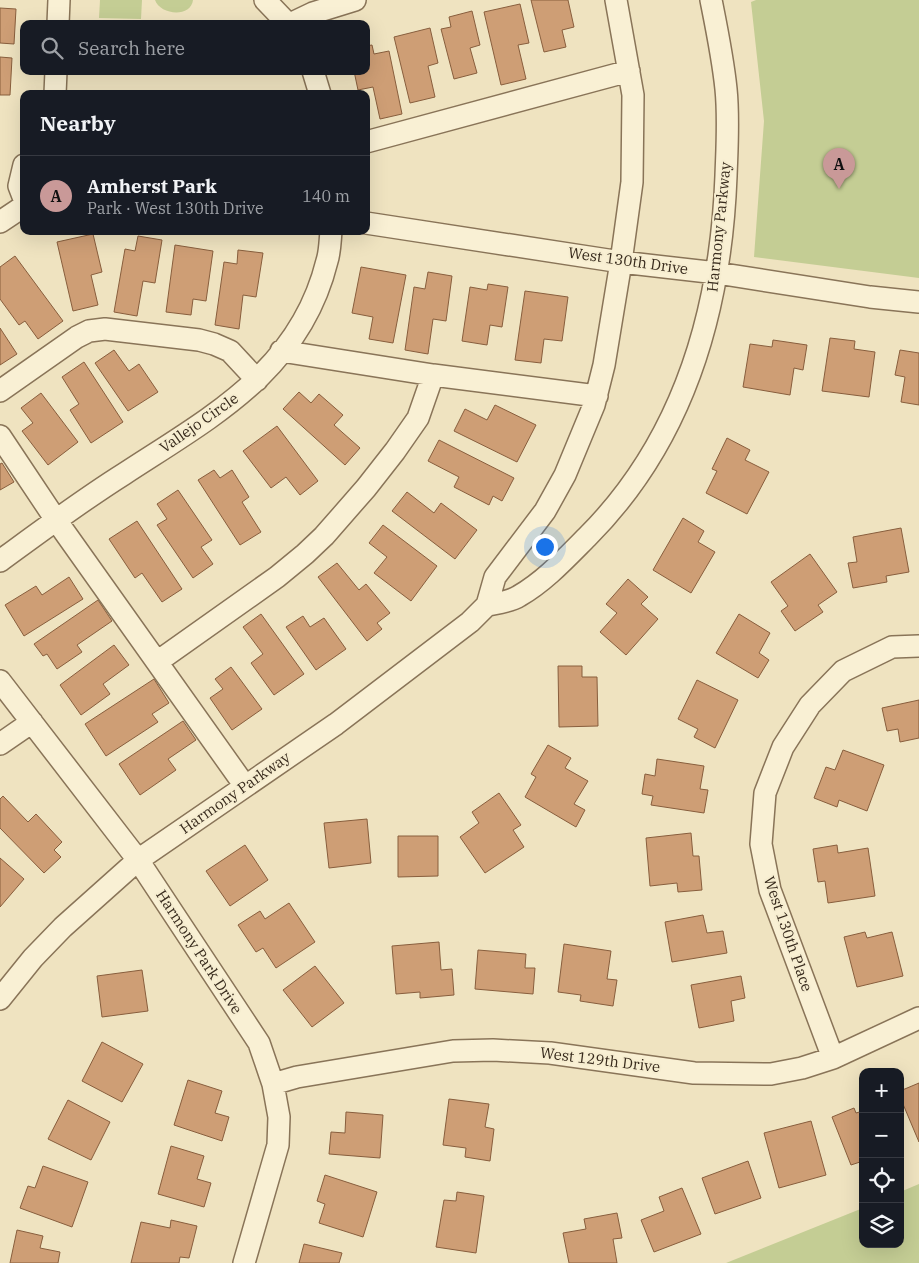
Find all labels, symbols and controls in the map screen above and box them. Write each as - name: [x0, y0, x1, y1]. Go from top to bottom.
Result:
- search box: [20, 20, 370, 75]
- icon: search: [38, 34, 66, 62]
- text: Search here: [78, 36, 185, 60]
- text: Nearby: [40, 109, 116, 137]
- pin: A: [823, 148, 855, 189]
- street label: Harmony Parkway: [702, 161, 735, 293]
- text: Amherst Park: [87, 174, 217, 198]
- text: A: [50, 186, 62, 206]
- text: 140 m: [302, 186, 350, 206]
- text: Park · West 130th Drive: [87, 198, 263, 218]
- street label: West 130th Drive: [567, 243, 689, 278]
- street label: Vallejo Circle: [156, 388, 242, 457]
- your location: [532, 534, 558, 560]
- street label: Harmony Parkway: [176, 747, 294, 838]
- street label: West 130th Place: [760, 874, 817, 994]
- street label: Harmony Park Drive: [152, 886, 247, 1017]
- street label: West 129th Drive: [539, 1043, 661, 1076]
- map controls: [859, 1068, 904, 1248]
- button: +: [859, 1068, 904, 1113]
- button: −: [859, 1113, 904, 1158]
- button: locate: [859, 1158, 904, 1203]
- button: layers: [859, 1203, 904, 1248]

